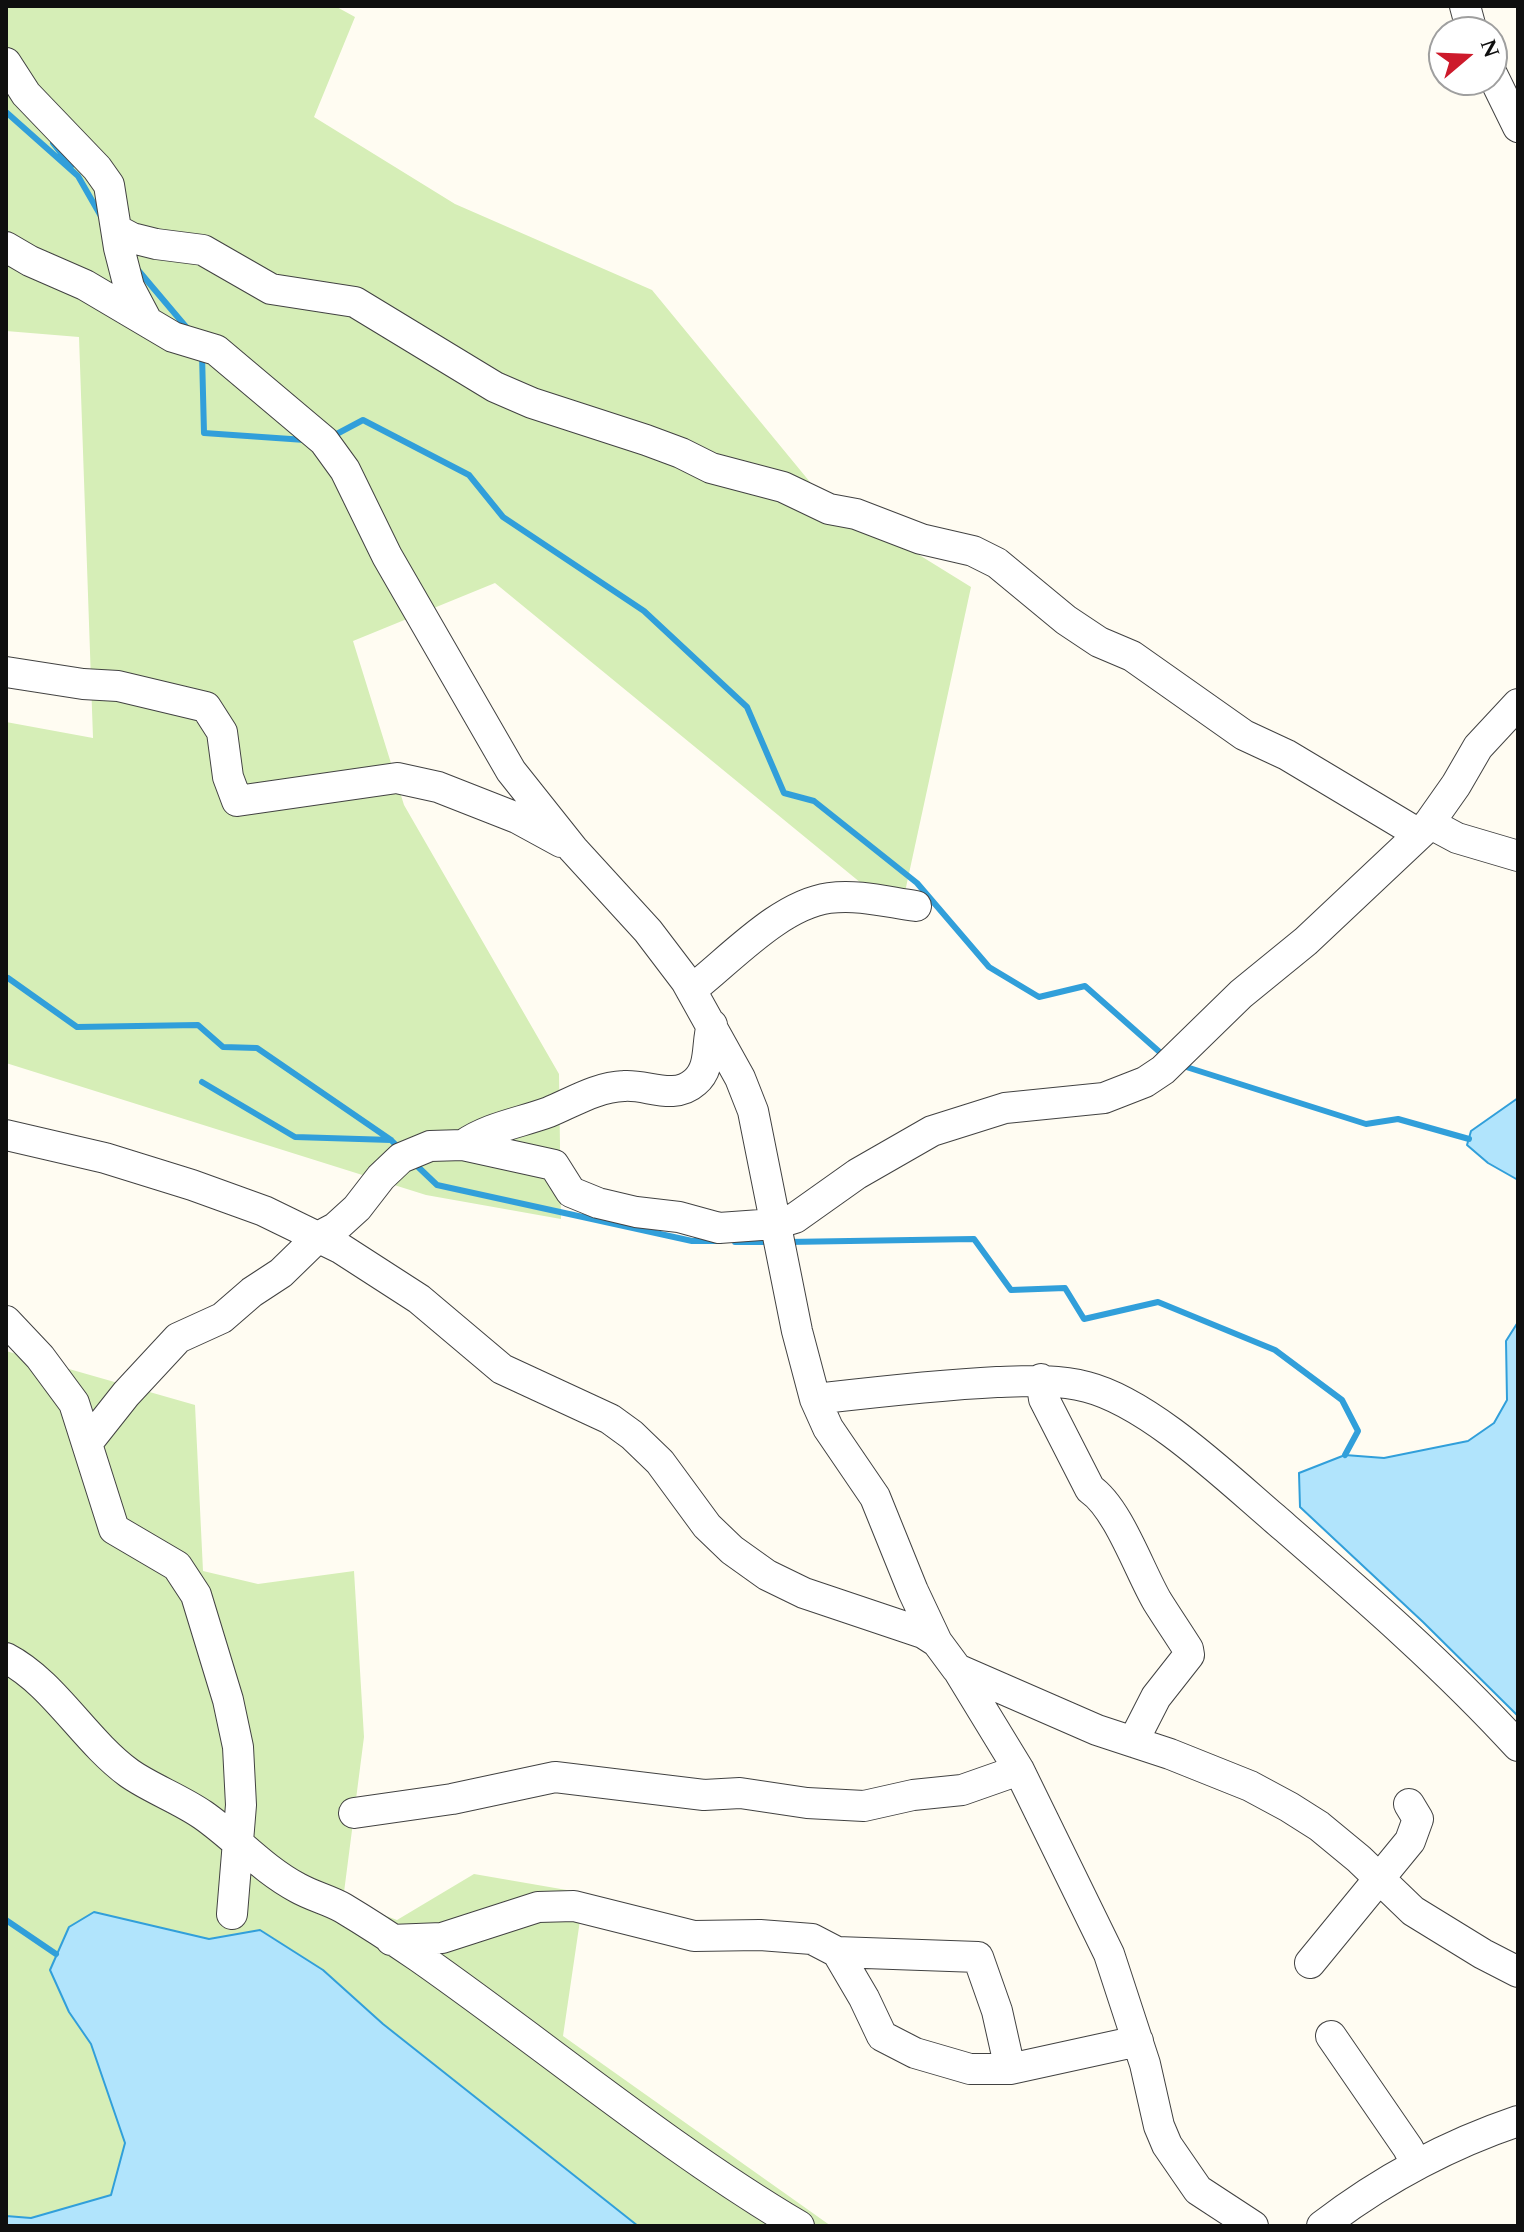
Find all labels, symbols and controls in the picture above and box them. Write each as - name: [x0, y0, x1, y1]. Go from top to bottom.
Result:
- north arrow: [1428, 16, 1508, 96]
- text: N: [1471, 35, 1508, 63]

